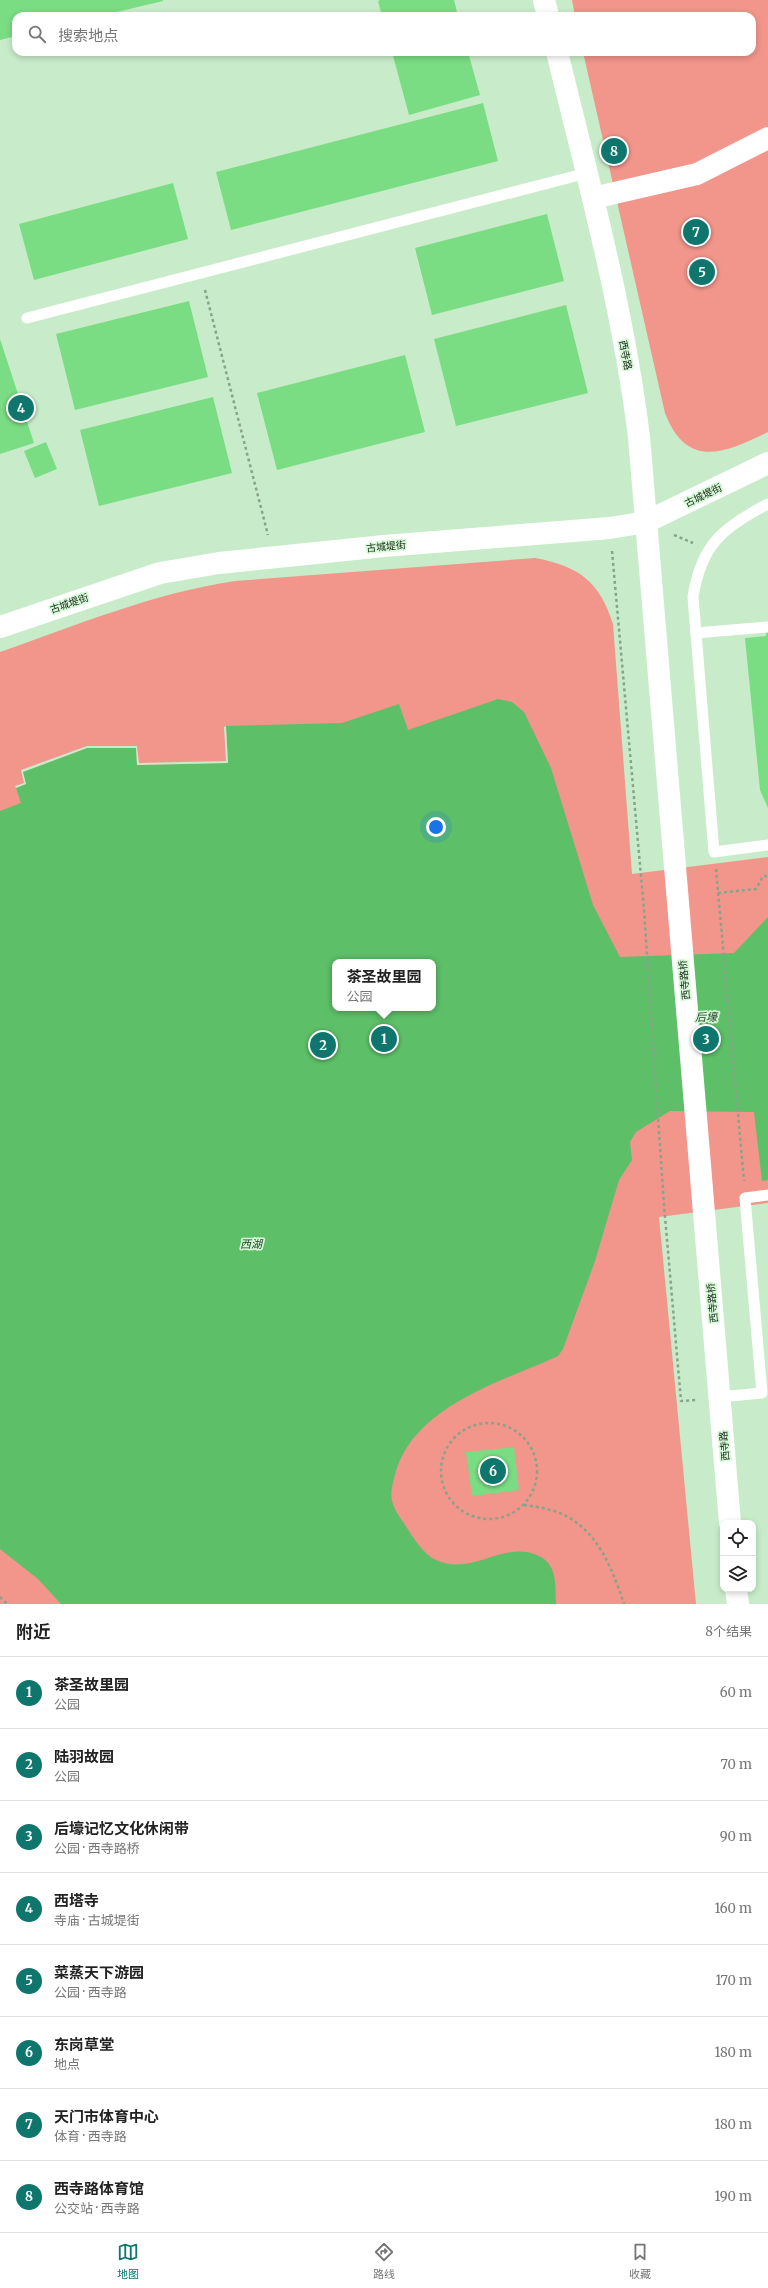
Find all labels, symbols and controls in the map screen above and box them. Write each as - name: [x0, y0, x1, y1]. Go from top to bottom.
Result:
- search box: [12, 12, 756, 56]
- icon: search: [26, 23, 48, 45]
- text: 搜索地点: [58, 26, 118, 45]
- pin: 8: [601, 136, 627, 166]
- pin: 7: [683, 217, 709, 247]
- pin: 5: [689, 257, 715, 287]
- street label: 西寺路: [616, 339, 635, 371]
- pin: 4: [8, 393, 34, 423]
- street label: 古城堤街: [682, 481, 724, 510]
- street label: 古城堤街: [366, 538, 407, 555]
- street label: 古城堤街: [48, 591, 90, 616]
- your location: [426, 817, 446, 837]
- popup: [332, 959, 436, 1011]
- street label: 西寺路桥: [676, 959, 693, 1000]
- text: 茶圣故里园: [346, 967, 422, 986]
- text: 公园: [346, 988, 373, 1005]
- water label: 后壕: [695, 1010, 719, 1024]
- pin: 1: [371, 1024, 397, 1054]
- pin: 3: [693, 1024, 719, 1054]
- pin: 2: [310, 1030, 336, 1060]
- water label: 西湖: [240, 1237, 264, 1251]
- street label: 西寺路桥: [704, 1282, 721, 1323]
- street label: 西寺路: [717, 1430, 732, 1461]
- pin: 6: [480, 1456, 506, 1486]
- map controls: [720, 1520, 756, 1592]
- button: locate: [720, 1520, 756, 1556]
- button: layers: [720, 1556, 756, 1592]
- text: 附近: [16, 1621, 50, 1643]
- text: 8个结果: [705, 1623, 752, 1640]
- text: 茶圣故里园: [54, 1675, 129, 1694]
- text: 1: [26, 1684, 32, 1701]
- text: 60 m: [720, 1684, 752, 1701]
- text: 公园: [54, 1696, 80, 1713]
- text: 陆羽故园: [54, 1747, 114, 1766]
- text: 2: [25, 1756, 33, 1773]
- text: 70 m: [721, 1756, 752, 1773]
- text: 公园: [54, 1768, 80, 1785]
- text: 后壕记忆文化休闲带: [54, 1819, 189, 1838]
- text: 3: [25, 1828, 33, 1845]
- text: 90 m: [720, 1828, 752, 1845]
- text: 公园 · 西寺路桥: [54, 1840, 140, 1857]
- text: 西塔寺: [54, 1891, 99, 1910]
- text: 4: [25, 1900, 33, 1917]
- text: 160 m: [714, 1900, 752, 1917]
- text: 寺庙 · 古城堤街: [54, 1912, 140, 1929]
- text: 菜蒸天下游园: [54, 1963, 144, 1982]
- text: 5: [25, 1972, 33, 1989]
- text: 170 m: [715, 1972, 752, 1989]
- text: 公园 · 西寺路: [54, 1984, 127, 2001]
- text: 东岗草堂: [54, 2035, 114, 2054]
- text: 6: [25, 2044, 33, 2061]
- text: 180 m: [714, 2044, 752, 2061]
- text: 地点: [54, 2056, 80, 2073]
- text: 天门市体育中心: [54, 2107, 159, 2126]
- text: 7: [25, 2116, 33, 2133]
- text: 180 m: [714, 2116, 752, 2133]
- text: 体育 · 西寺路: [54, 2128, 127, 2145]
- text: 西寺路体育馆: [54, 2179, 144, 2198]
- text: 8: [25, 2188, 33, 2205]
- text: 190 m: [715, 2188, 752, 2205]
- text: 公交站 · 西寺路: [54, 2200, 140, 2217]
- tab: 地图: [117, 2241, 139, 2281]
- tab: 路线: [373, 2241, 395, 2281]
- tab: 收藏: [629, 2241, 651, 2281]

